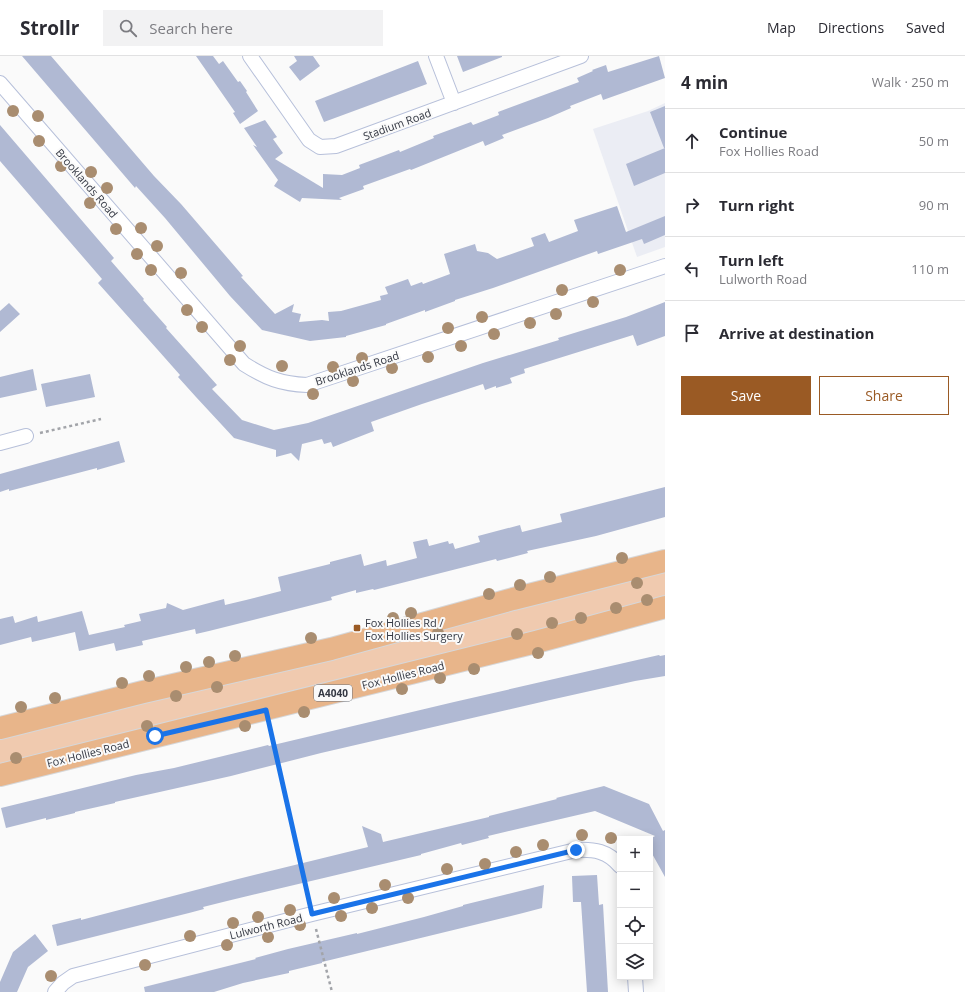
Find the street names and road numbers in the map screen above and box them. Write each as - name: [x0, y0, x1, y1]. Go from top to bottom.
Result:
- street label: Stadium Road: [361, 105, 433, 143]
- street label: Brooklands Road: [53, 145, 121, 221]
- street label: Brooklands Road: [313, 347, 401, 389]
- street label: Fox Hollies Road: [360, 658, 446, 692]
- road number: A4040: [314, 685, 352, 701]
- street label: Fox Hollies Road: [45, 736, 131, 770]
- street label: Lulworth Road: [228, 910, 304, 942]

